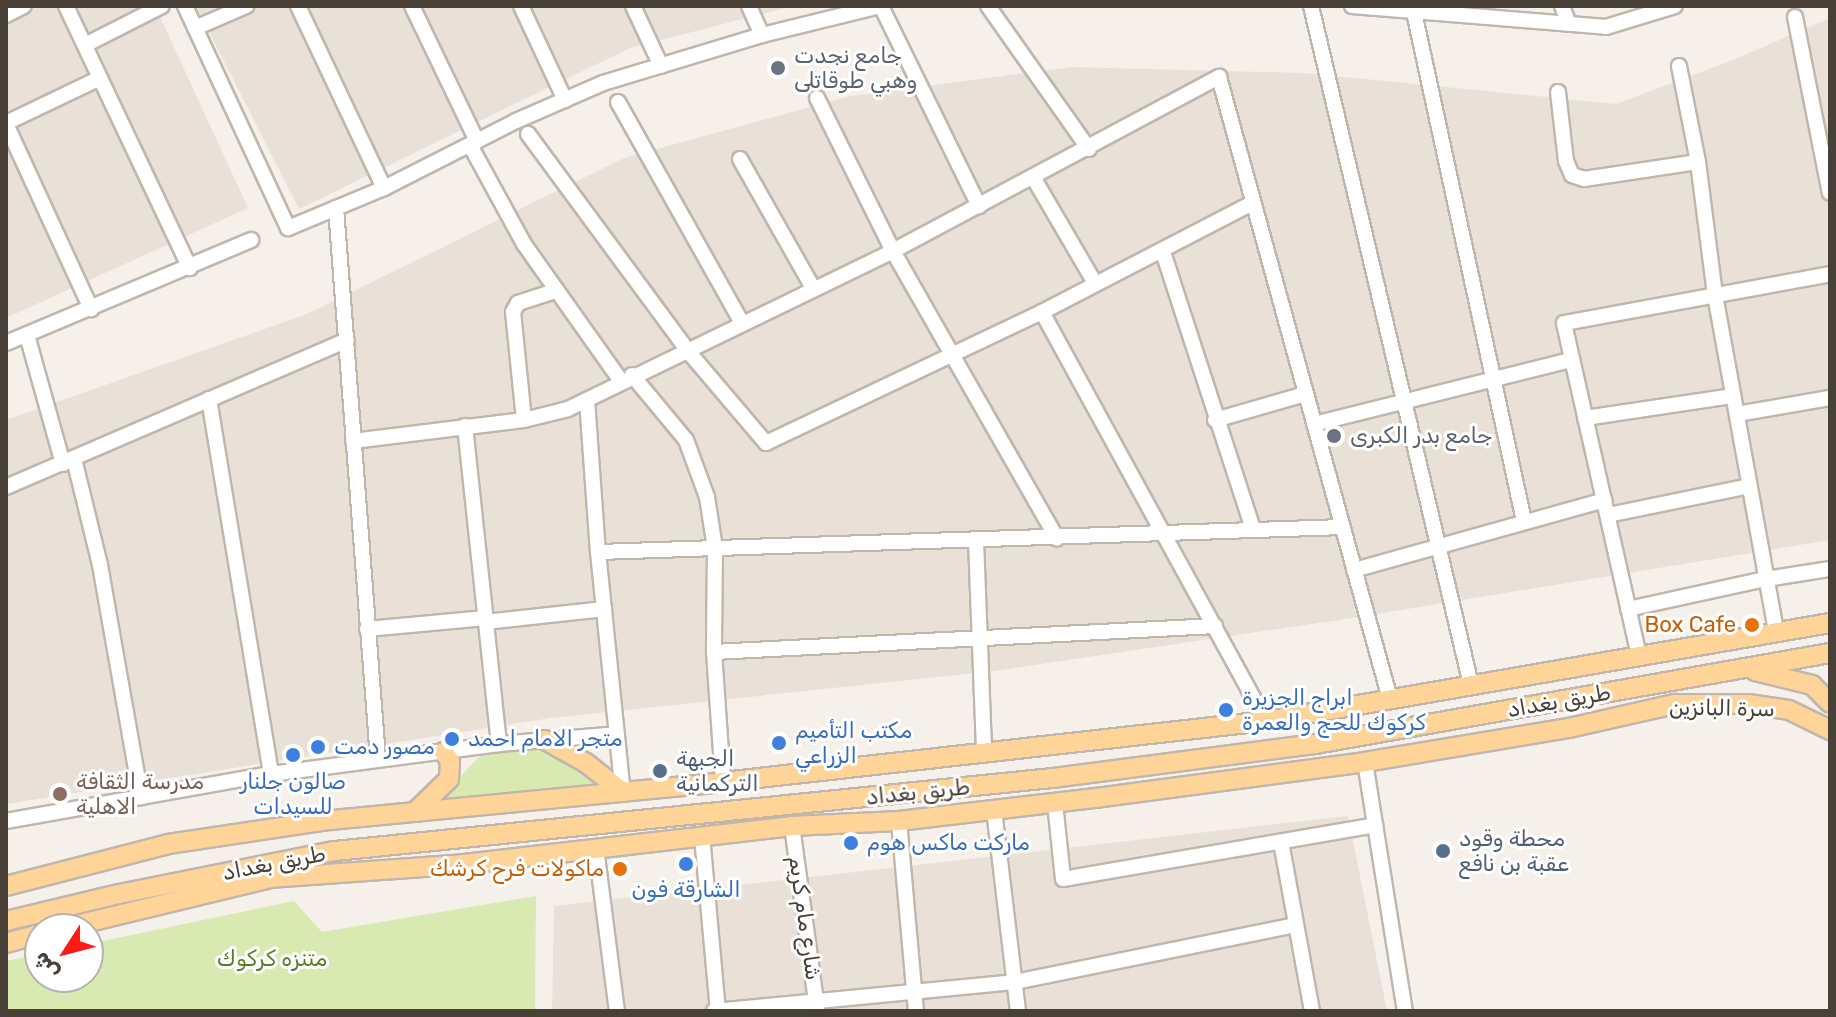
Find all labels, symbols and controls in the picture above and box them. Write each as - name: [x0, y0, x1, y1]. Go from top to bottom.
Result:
- place label: جامع نجدت وهبي طوقاتلى: [794, 42, 917, 94]
- marker: جامع نجدت وهبي طوقاتلى: [769, 59, 787, 77]
- place label: جامع بدر الكبرى: [1350, 423, 1492, 449]
- marker: جامع بدر الكبرى: [1325, 427, 1343, 445]
- place label: Box Cafe: [1644, 612, 1736, 638]
- marker: Box Cafe: [1743, 616, 1761, 634]
- street label: طريق بغداد: [1505, 679, 1613, 723]
- place label: ابراج الجزيرة كركوك للحج والعمرة: [1242, 684, 1426, 736]
- street label: سرة البانزين: [1669, 694, 1775, 722]
- marker: ابراج الجزيرة كركوك للحج والعمرة: [1217, 701, 1235, 719]
- place label: مكتب التأميم الزراعي: [795, 717, 912, 768]
- place label: متجر الامام احمد: [468, 726, 622, 752]
- marker: متجر الامام احمد: [443, 730, 461, 748]
- place label: مصور دمت: [334, 734, 435, 760]
- marker: مكتب التأميم الزراعي: [770, 734, 788, 752]
- marker: مصور دمت: [309, 738, 327, 756]
- place label: الجبهة التركمانية: [676, 745, 759, 796]
- marker: صالون جلنار للسيدات: [284, 746, 302, 764]
- marker: الجبهة التركمانية: [651, 762, 669, 780]
- place label: مدرسة الثقافة الاهلية: [76, 768, 204, 820]
- place label: صالون جلنار للسيدات: [240, 768, 346, 820]
- street label: طريق بغداد: [865, 773, 971, 811]
- marker: مدرسة الثقافة الاهلية: [51, 785, 69, 803]
- place label: محطة وقود عقبة بن نافع: [1459, 825, 1569, 876]
- place label: ماركت ماكس هوم: [867, 830, 1030, 856]
- marker: ماركت ماكس هوم: [842, 834, 860, 852]
- street label: طريق بغداد: [220, 840, 328, 886]
- marker: محطة وقود عقبة بن نافع: [1434, 842, 1452, 860]
- street label: شارع مام كريم: [783, 854, 827, 982]
- marker: الشارقة فون: [677, 855, 695, 873]
- place label: ماكولات فرح كرشك: [430, 856, 604, 882]
- marker: ماكولات فرح كرشك: [611, 860, 629, 878]
- place label: الشارقة فون: [631, 877, 741, 903]
- north arrow: [24, 913, 104, 993]
- park label: متنزه كركوك: [217, 946, 327, 972]
- text: ش: [27, 947, 65, 985]

